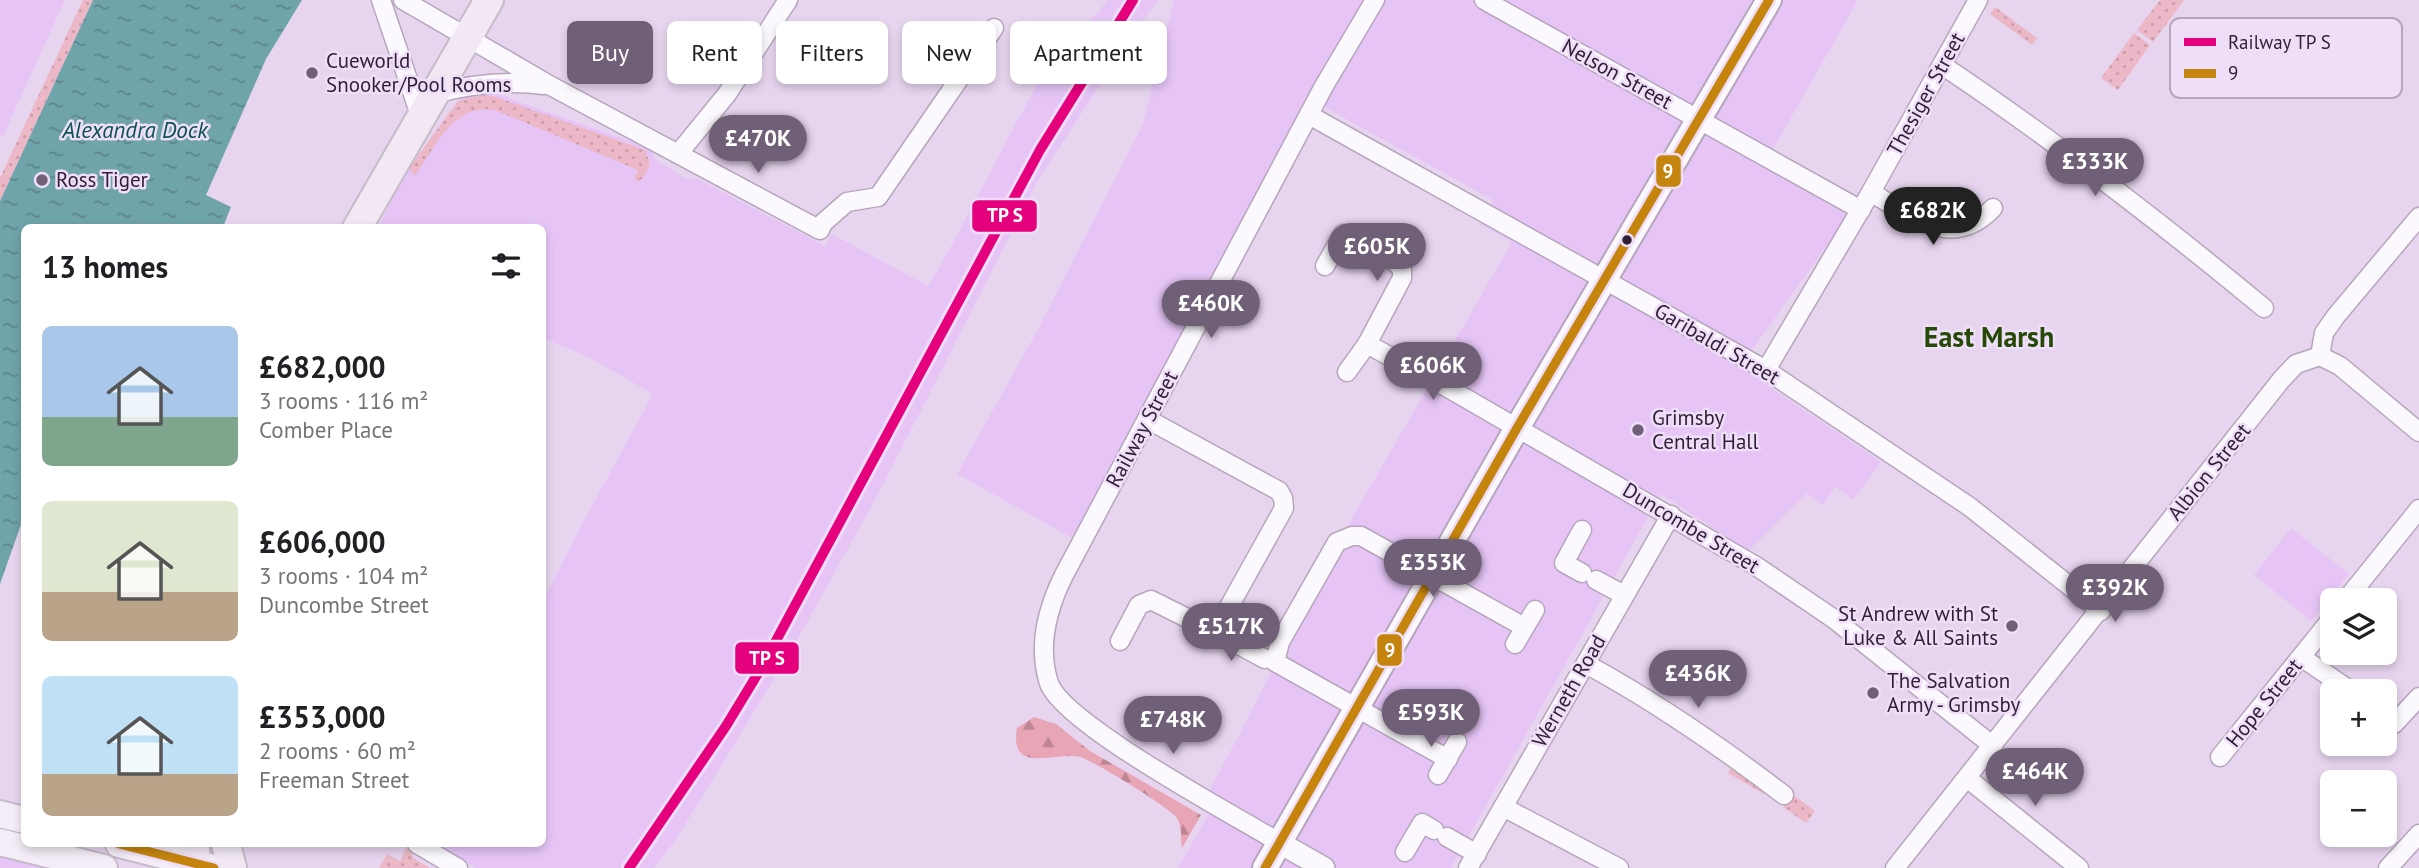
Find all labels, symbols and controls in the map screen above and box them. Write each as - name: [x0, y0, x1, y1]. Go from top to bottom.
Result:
- legend: [2170, 18, 2402, 98]
- chip: Buy: [567, 21, 653, 84]
- chip: Rent: [667, 21, 762, 84]
- chip: Filters: [776, 21, 888, 84]
- chip: New: [902, 21, 996, 84]
- chip: Apartment: [1010, 21, 1167, 84]
- street label: Thesiger Street: [1881, 27, 1970, 160]
- text: Railway TP S: [2228, 30, 2331, 54]
- street label: Nelson Street: [1557, 32, 1677, 115]
- place label: Cueworld Snooker/Pool Rooms: [326, 47, 511, 98]
- text: 9: [2228, 61, 2238, 85]
- marker: Cueworld Snooker/Pool Rooms: [304, 65, 320, 81]
- water label: Alexandra Dock: [61, 115, 209, 144]
- pin: £470K: [709, 116, 807, 175]
- text: £470K: [725, 123, 791, 152]
- pin: £333K: [2046, 138, 2144, 198]
- text: £333K: [2062, 146, 2128, 175]
- line badge: 9: [1655, 154, 1682, 188]
- text: 9: [1663, 159, 1673, 183]
- place label: Ross Tiger: [56, 166, 148, 193]
- marker: Ross Tiger: [34, 172, 50, 188]
- pin: £682K: [1884, 188, 1982, 247]
- text: £682K: [1900, 195, 1966, 224]
- line badge: TP S: [971, 199, 1038, 233]
- text: TP S: [987, 203, 1023, 227]
- pin: £605K: [1328, 224, 1426, 283]
- text: £605K: [1344, 231, 1410, 260]
- unlabelled marker: [1620, 233, 1634, 247]
- text: 13 homes: [42, 247, 168, 286]
- icon: filters: [487, 247, 525, 285]
- pin: £460K: [1162, 280, 1260, 340]
- text: £460K: [1178, 288, 1244, 317]
- street label: Garibaldi Street: [1650, 297, 1785, 390]
- district label: East Marsh: [1924, 318, 2054, 355]
- pin: £606K: [1384, 342, 1482, 402]
- text: £682,000: [259, 347, 386, 386]
- text: £606K: [1400, 350, 1466, 379]
- icon: home: [98, 354, 182, 438]
- street label: Railway Street: [1099, 366, 1184, 492]
- text: 3 rooms · 116 m²: [259, 386, 428, 415]
- place label: Grimsby Central Hall: [1652, 404, 1759, 455]
- text: Comber Place: [259, 415, 393, 444]
- street label: Albion Street: [2161, 418, 2256, 526]
- marker: Grimsby Central Hall: [1630, 422, 1646, 438]
- street label: Duncombe Street: [1618, 476, 1765, 579]
- text: £606,000: [259, 522, 386, 561]
- icon: home: [98, 529, 182, 613]
- pin: £353K: [1384, 540, 1482, 599]
- text: £353K: [1400, 547, 1466, 576]
- text: 3 rooms · 104 m²: [259, 561, 428, 590]
- pin: £392K: [2066, 564, 2164, 624]
- text: £392K: [2082, 572, 2148, 601]
- map controls: [2320, 588, 2397, 847]
- button: layers: [2320, 588, 2397, 665]
- text: Duncombe Street: [259, 590, 429, 619]
- place label: St Andrew with St Luke & All Saints: [1838, 600, 1998, 651]
- pin: £517K: [1182, 604, 1280, 663]
- text: £517K: [1198, 611, 1264, 640]
- marker: St Andrew with St Luke & All Saints: [2004, 618, 2020, 634]
- street label: Werneth Road: [1526, 630, 1612, 752]
- line badge: 9: [1376, 633, 1403, 667]
- text: 9: [1385, 638, 1395, 662]
- line badge: TP S: [734, 641, 800, 675]
- text: TP S: [749, 646, 785, 670]
- pin: £436K: [1649, 650, 1747, 710]
- street label: Hope Street: [2220, 653, 2308, 753]
- text: £436K: [1665, 658, 1731, 687]
- place label: The Salvation Army - Grimsby: [1887, 667, 2021, 718]
- button: +: [2320, 679, 2397, 756]
- marker: The Salvation Army - Grimsby: [1865, 685, 1881, 701]
- pin: £593K: [1382, 690, 1480, 749]
- pin: £748K: [1124, 696, 1222, 756]
- text: £353,000: [259, 697, 386, 736]
- text: £593K: [1398, 697, 1464, 726]
- icon: home: [98, 704, 182, 788]
- text: £748K: [1140, 704, 1206, 733]
- text: 2 rooms · 60 m²: [259, 736, 416, 765]
- pin: £464K: [1986, 748, 2084, 808]
- text: £464K: [2002, 756, 2068, 785]
- text: Freeman Street: [259, 765, 409, 794]
- button: −: [2320, 770, 2397, 847]

